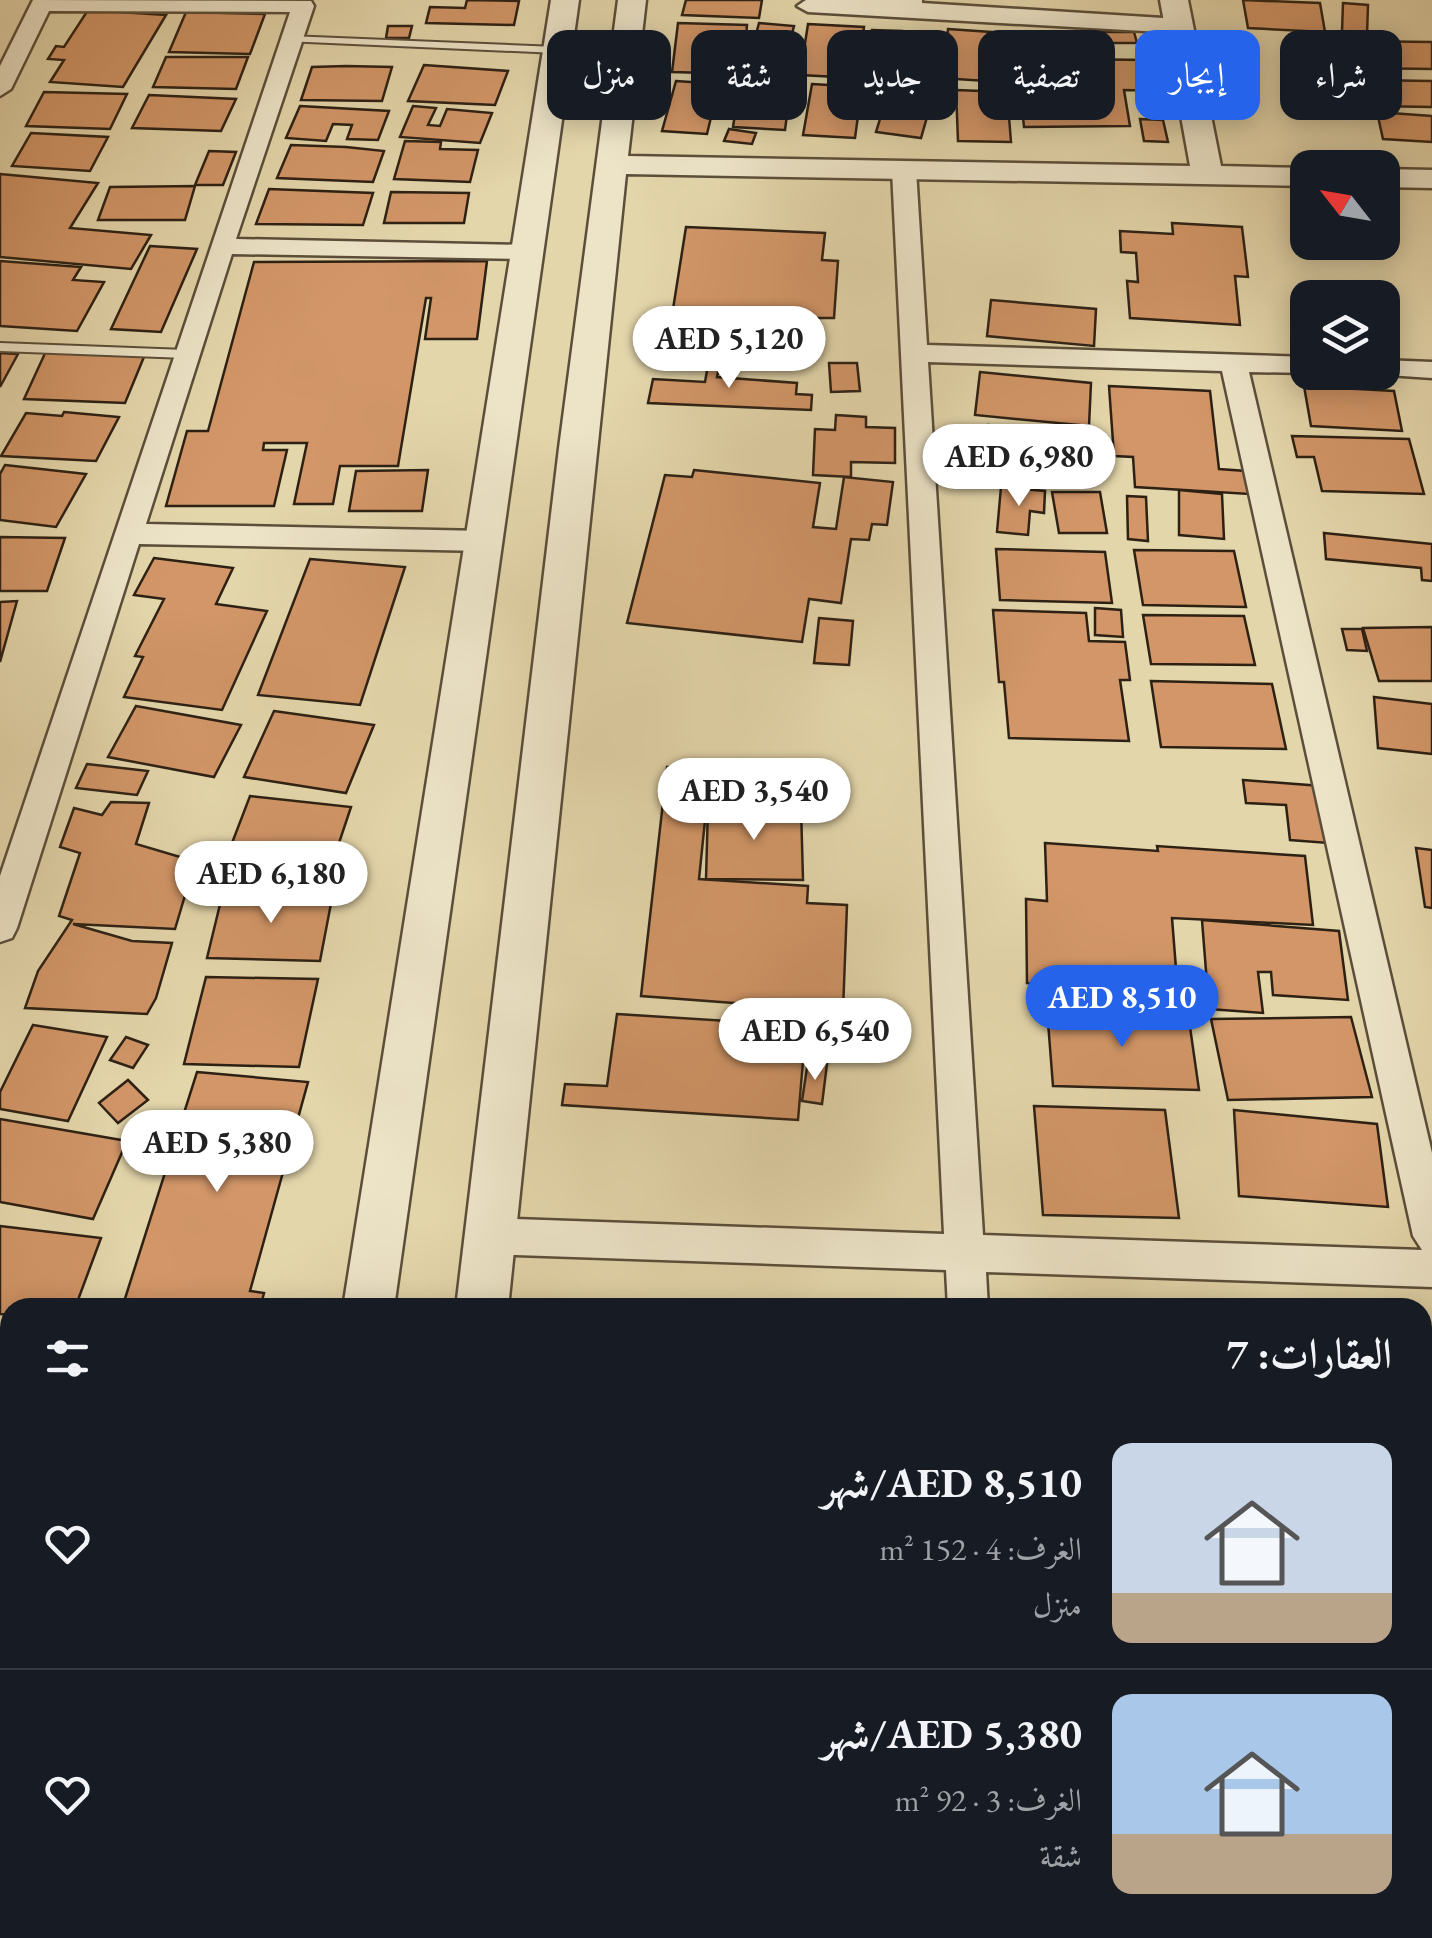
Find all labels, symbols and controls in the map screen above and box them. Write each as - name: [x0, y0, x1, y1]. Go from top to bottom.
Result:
- chip: منزل: [547, 30, 671, 120]
- chip: شقة: [691, 30, 807, 120]
- chip: جديد: [827, 30, 958, 120]
- chip: تصفية: [978, 30, 1115, 120]
- chip: إيجار: [1135, 30, 1260, 120]
- chip: شراء: [1280, 30, 1402, 120]
- north arrow: [1290, 150, 1400, 260]
- map controls: [1290, 150, 1400, 390]
- button: layers: [1290, 280, 1400, 390]
- pin: AED 5,120: [615, 306, 843, 391]
- text: AED 5,120: [655, 317, 803, 359]
- pin: AED 6,980: [905, 424, 1133, 509]
- text: AED 6,980: [945, 435, 1093, 477]
- pin: AED 3,540: [640, 758, 868, 843]
- text: AED 3,540: [680, 769, 828, 811]
- pin: AED 6,180: [157, 841, 385, 926]
- text: AED 6,180: [197, 852, 345, 894]
- pin: AED 8,510: [1008, 965, 1236, 1050]
- text: AED 8,510: [1048, 976, 1196, 1018]
- pin: AED 6,540: [701, 998, 929, 1083]
- text: AED 6,540: [741, 1009, 889, 1051]
- pin: AED 5,380: [103, 1110, 331, 1195]
- text: AED 5,380: [143, 1121, 291, 1163]
- text: العقارات: 7: [1226, 1326, 1392, 1381]
- icon: filters: [40, 1331, 95, 1386]
- text: AED 8,510/شهر: [822, 1455, 1082, 1510]
- icon: home: [1192, 1483, 1312, 1603]
- icon: heart: [40, 1516, 95, 1571]
- text: الغرف: 4 · 152 m²: [879, 1528, 1082, 1570]
- text: منزل: [1033, 1584, 1082, 1626]
- text: AED 5,380/شهر: [822, 1706, 1082, 1761]
- icon: home: [1192, 1734, 1312, 1854]
- icon: heart: [40, 1767, 95, 1822]
- text: الغرف: 3 · 92 m²: [895, 1779, 1082, 1821]
- text: شقة: [1040, 1835, 1082, 1877]

